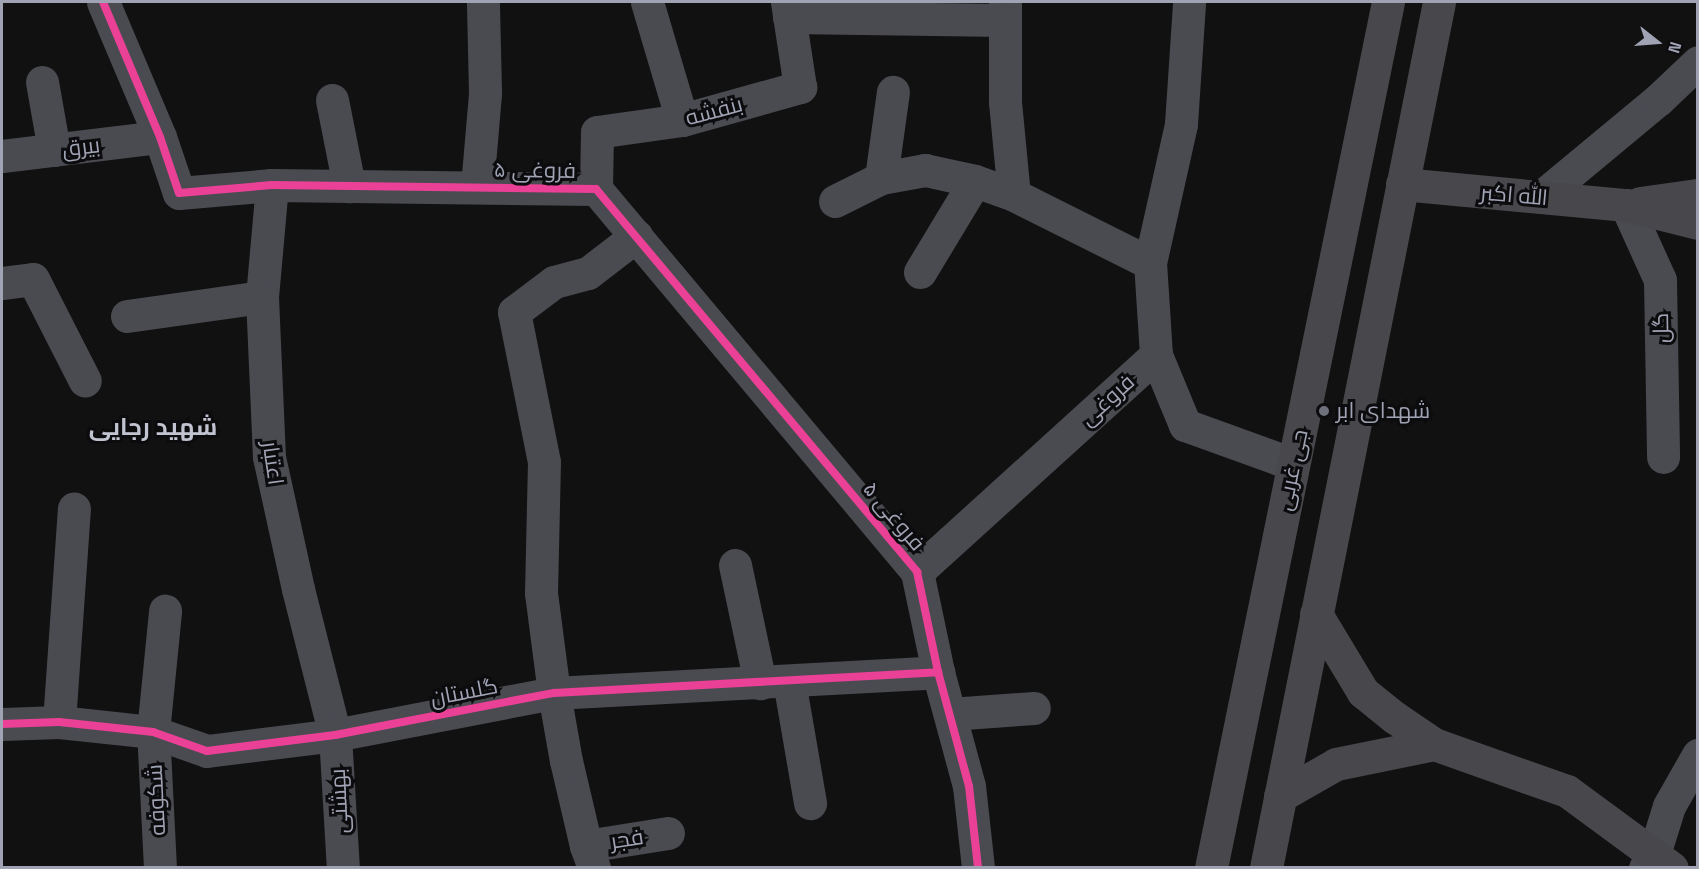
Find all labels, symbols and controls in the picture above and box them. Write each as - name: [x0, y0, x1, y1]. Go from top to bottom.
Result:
- north arrow: [1627, 12, 1687, 72]
- text: N: [1663, 39, 1686, 56]
- street label: بنفشه: [683, 91, 745, 131]
- street label: بیرق: [61, 132, 101, 162]
- street label: فروغی ۵: [494, 156, 576, 184]
- street label: الله اکبر: [1479, 179, 1549, 211]
- street label: گل: [1648, 313, 1674, 343]
- street label: فروغی: [1074, 369, 1140, 431]
- place label: شهدای ابر: [1336, 398, 1430, 424]
- marker: شهدای ابر: [1317, 404, 1331, 418]
- district label: شهید رجایی: [89, 413, 217, 441]
- street label: جی غربی: [1271, 427, 1313, 513]
- street label: اعتبار: [257, 439, 289, 487]
- street label: فروغی ۵: [858, 476, 930, 556]
- street label: گلستان: [428, 673, 500, 711]
- street label: شکوفه: [141, 764, 171, 836]
- street label: بهشتی: [324, 768, 354, 834]
- street label: فجر: [609, 823, 645, 855]

